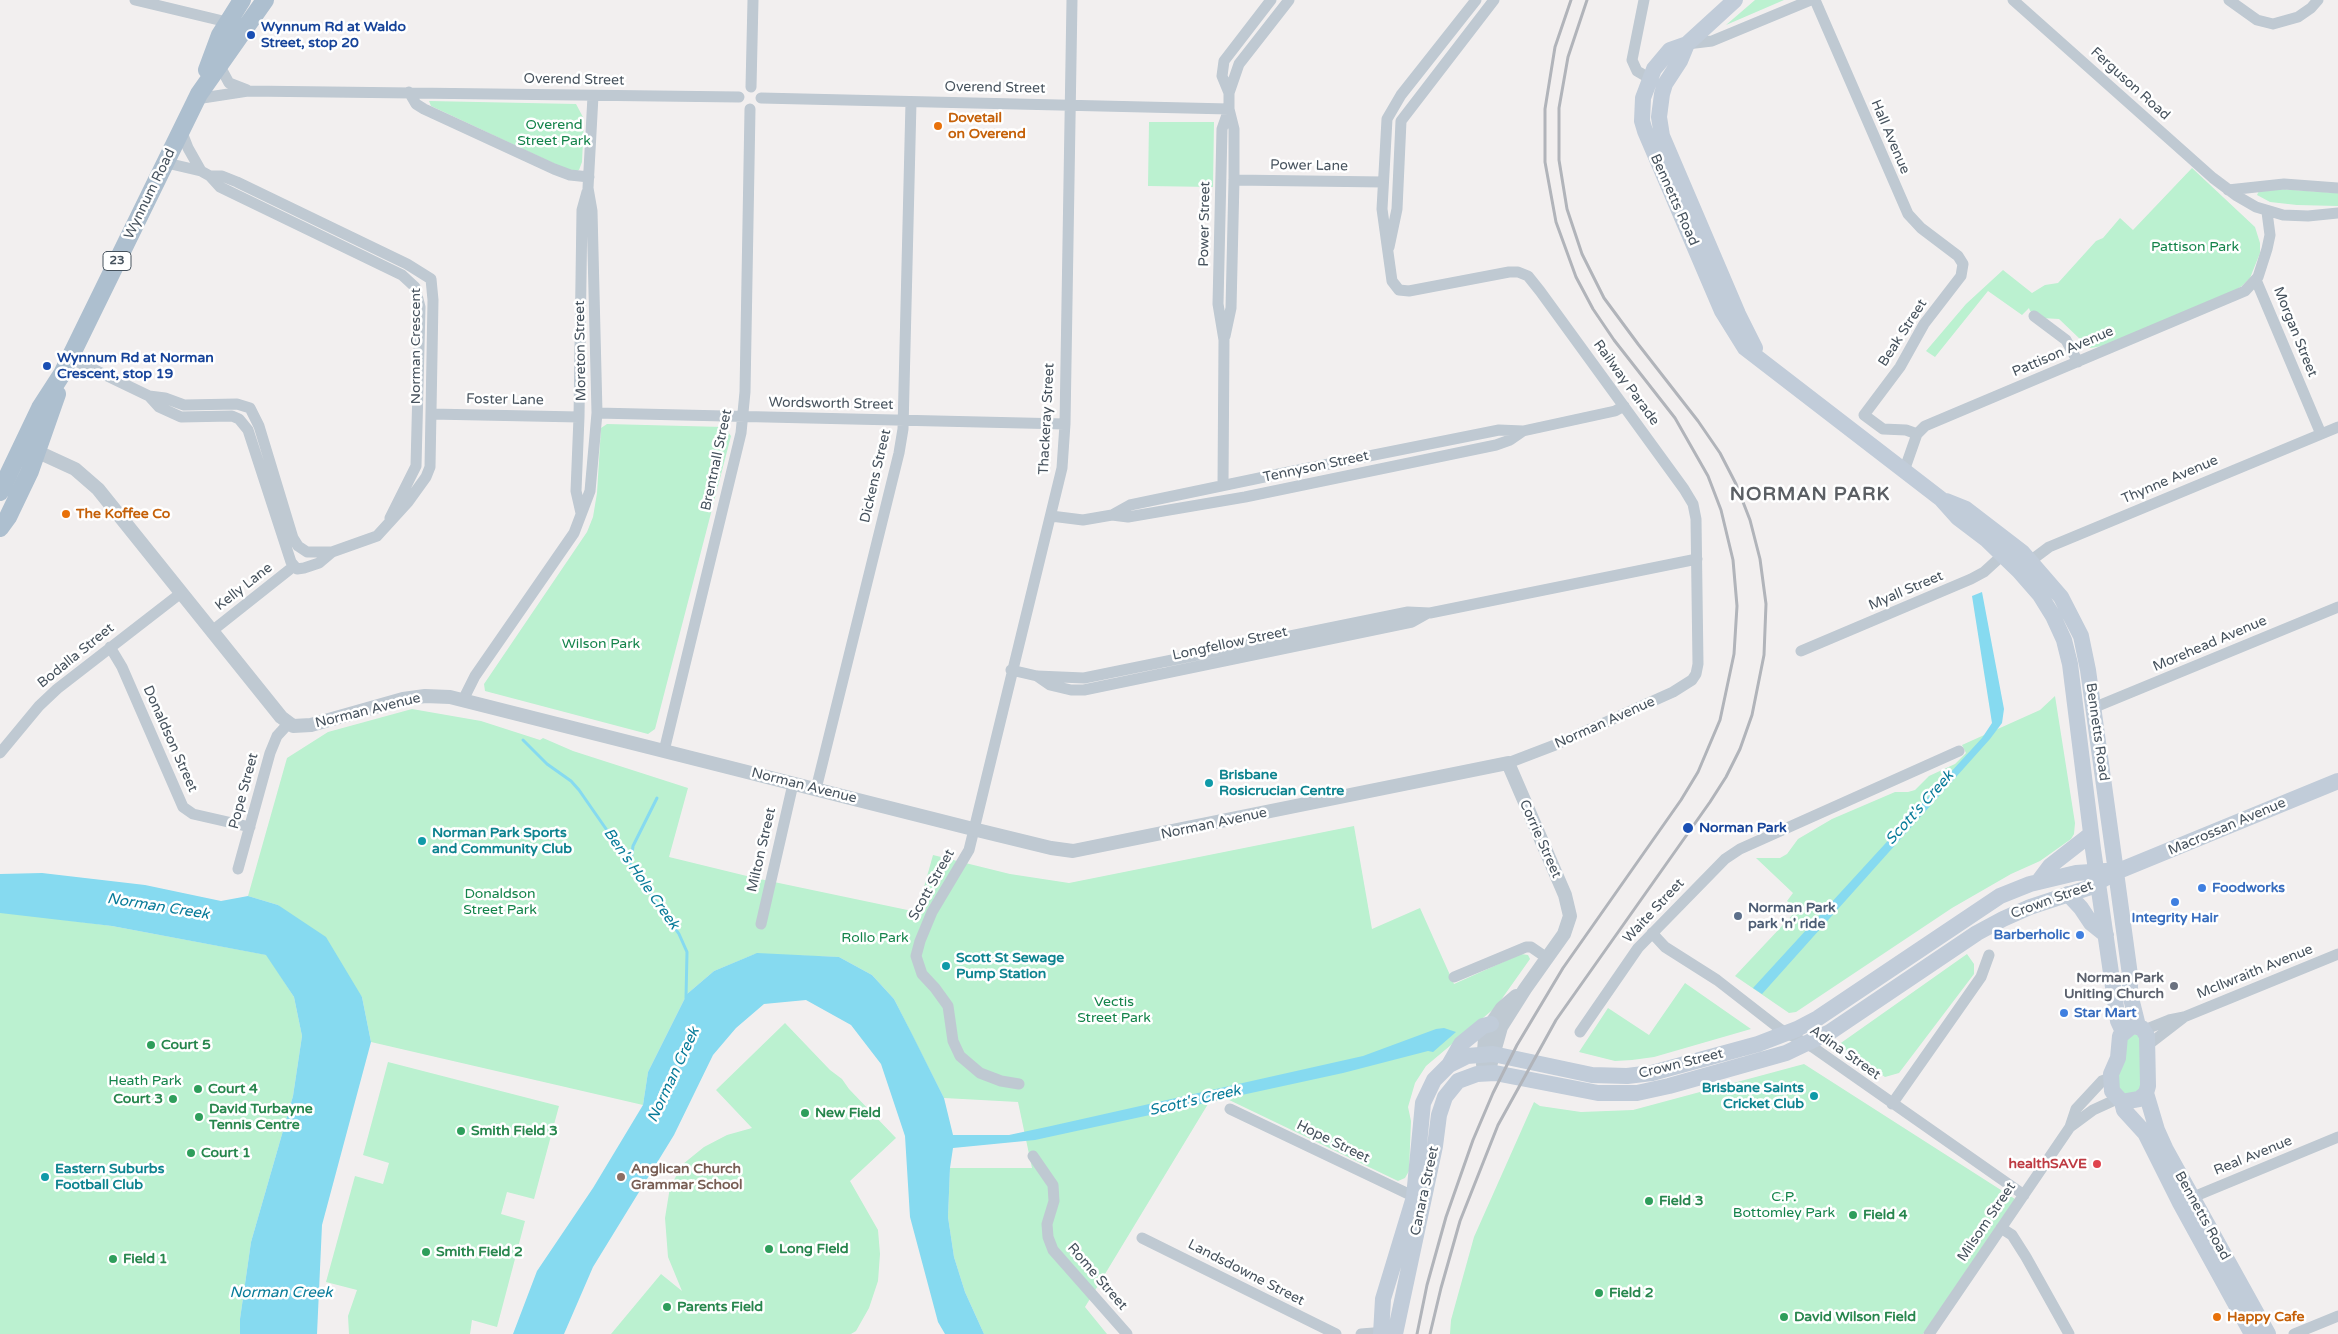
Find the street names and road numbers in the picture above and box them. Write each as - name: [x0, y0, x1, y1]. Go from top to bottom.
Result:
- street label: Ferguson Road: [2087, 44, 2173, 124]
- street label: Overend Street: [524, 71, 624, 89]
- street label: Overend Street: [945, 79, 1045, 97]
- street label: Hall Avenue: [1867, 97, 1913, 177]
- street label: Wynnum Road: [121, 146, 179, 242]
- street label: Bennetts Road: [1646, 151, 1702, 249]
- street label: Power Lane: [1270, 157, 1348, 175]
- street label: Power Street: [1196, 181, 1214, 267]
- road number: 23: [103, 252, 131, 270]
- street label: Morgan Street: [2269, 284, 2321, 380]
- street label: Norman Crescent: [408, 288, 424, 404]
- street label: Beak Street: [1875, 296, 1931, 370]
- street label: Moreton Street: [572, 300, 590, 402]
- street label: Pattison Avenue: [2010, 323, 2116, 381]
- street label: Railway Parade: [1589, 337, 1663, 429]
- street label: Thackeray Street: [1036, 363, 1058, 475]
- street label: Foster Lane: [466, 391, 544, 409]
- street label: Wordsworth Street: [768, 395, 894, 413]
- street label: Brentnall Street: [698, 408, 736, 512]
- street label: Dickens Street: [857, 428, 895, 524]
- street label: Tennyson Street: [1262, 448, 1370, 486]
- street label: Thynne Avenue: [2119, 452, 2221, 508]
- street label: Kelly Lane: [212, 560, 276, 614]
- street label: Myall Street: [1866, 568, 1946, 614]
- street label: Morehead Avenue: [2151, 612, 2269, 676]
- street label: Bodalla Street: [34, 620, 118, 692]
- street label: Longfellow Street: [1171, 624, 1289, 664]
- street label: Bennetts Road: [2082, 682, 2112, 782]
- street label: Donaldson Street: [139, 683, 201, 795]
- street label: Norman Avenue: [314, 690, 422, 732]
- street label: Norman Avenue: [1552, 693, 1658, 753]
- street label: Pope Street: [226, 751, 262, 831]
- street label: Norman Avenue: [750, 765, 858, 807]
- street label: Macrossan Avenue: [2166, 795, 2288, 859]
- street label: Corrie Street: [1515, 797, 1565, 881]
- street label: Norman Avenue: [1159, 805, 1269, 843]
- street label: Milton Street: [744, 806, 780, 894]
- street label: Scott Street: [906, 846, 958, 924]
- street label: Waite Street: [1620, 875, 1688, 947]
- street label: Crown Street: [2009, 877, 2095, 923]
- street label: McIlwraith Avenue: [2195, 941, 2315, 1003]
- street label: Adina Street: [1806, 1022, 1884, 1084]
- street label: Crown Street: [1637, 1045, 1725, 1083]
- street label: Hope Street: [1294, 1117, 1372, 1167]
- street label: Real Avenue: [2211, 1133, 2295, 1179]
- street label: Canara Street: [1407, 1145, 1443, 1237]
- street label: Bennetts Road: [2171, 1169, 2233, 1263]
- street label: Milsom Street: [1954, 1179, 2020, 1265]
- street label: Landsdowne Street: [1185, 1236, 1307, 1310]
- street label: Rome Street: [1063, 1240, 1131, 1314]

